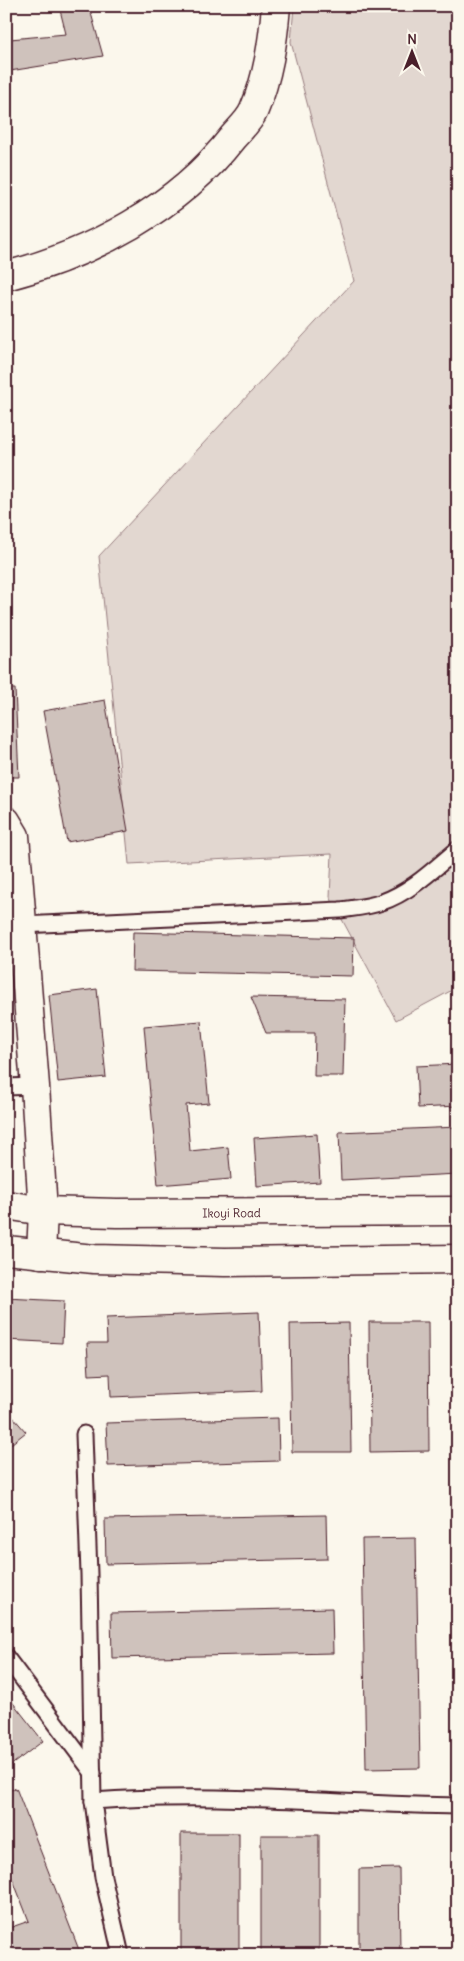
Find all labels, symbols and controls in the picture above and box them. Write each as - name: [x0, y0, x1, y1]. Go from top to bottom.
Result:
- north arrow: [386, 28, 436, 78]
- text: N: [407, 30, 417, 48]
- street label: Ikoyi Road: [202, 1205, 261, 1220]

